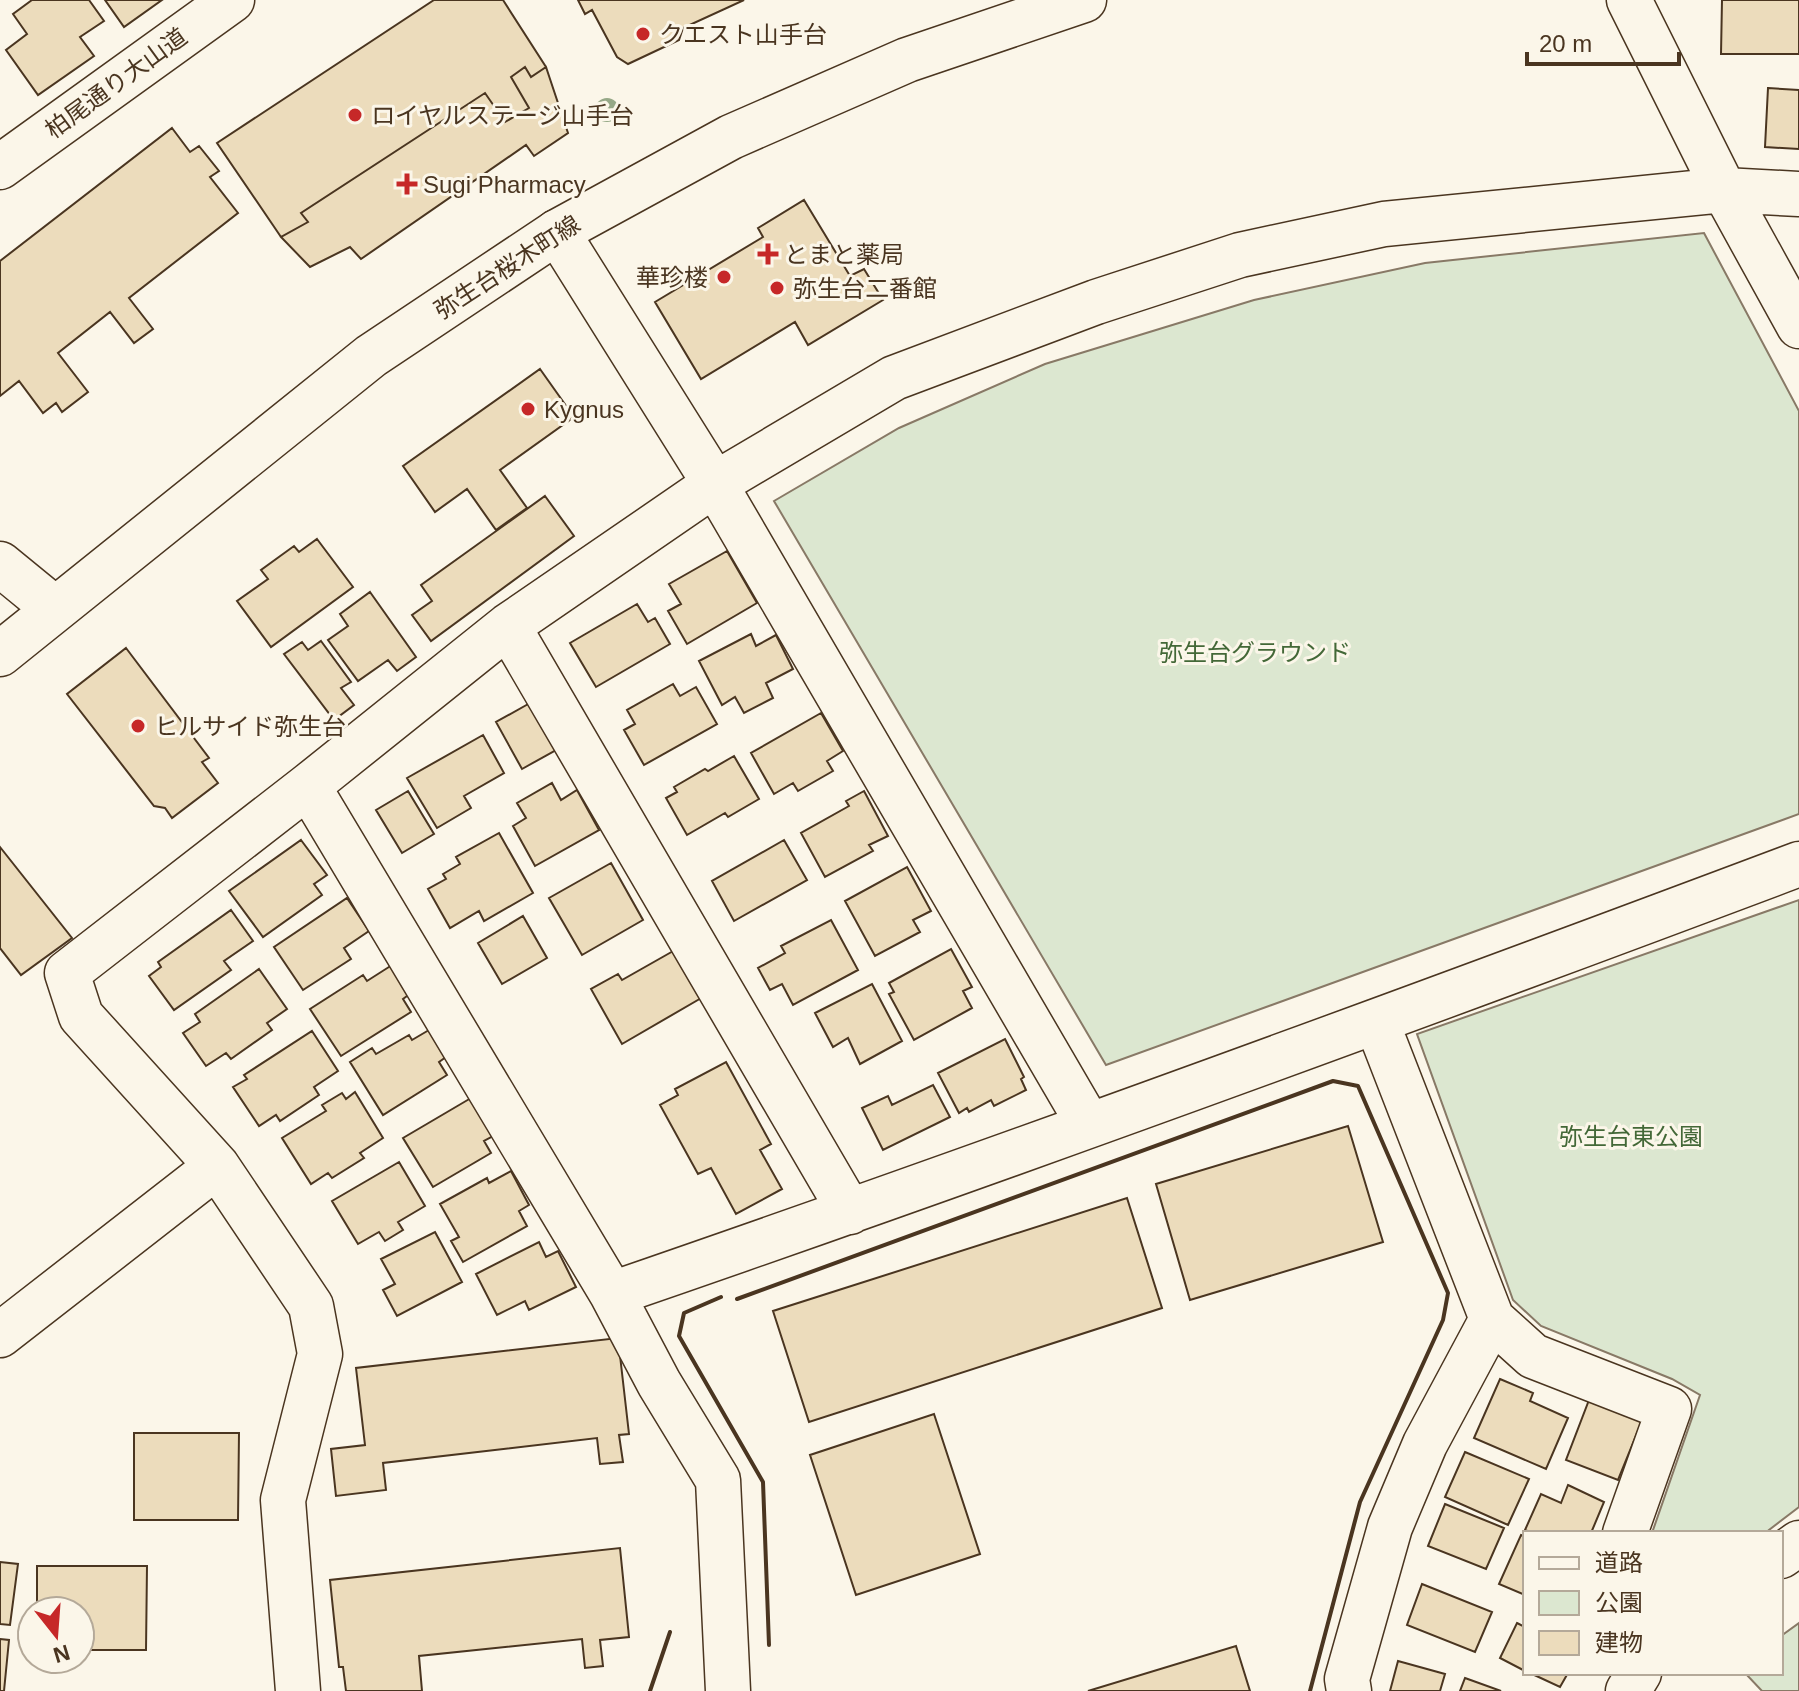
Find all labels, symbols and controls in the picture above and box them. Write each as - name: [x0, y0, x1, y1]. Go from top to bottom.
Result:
- scale bar: [1527, 16, 1679, 66]
- place label: クエスト山手台: [659, 21, 827, 48]
- street label: 柏尾通り大山道: [40, 23, 192, 143]
- marker: クエスト山手台: [634, 25, 652, 43]
- text: 20 m: [1539, 30, 1592, 57]
- place label: ロイヤルステージ山手台: [371, 102, 634, 129]
- marker: ロイヤルステージ山手台: [346, 106, 364, 124]
- place label: Sugi Pharmacy: [423, 171, 586, 198]
- marker: Sugi Pharmacy: [398, 175, 416, 193]
- street label: 弥生台桜木町線: [429, 210, 585, 324]
- place label: とまと薬局: [784, 241, 904, 268]
- marker: とまと薬局: [759, 245, 777, 263]
- place label: 華珍楼: [636, 264, 708, 291]
- marker: 華珍楼: [715, 268, 733, 286]
- place label: 弥生台二番館: [793, 275, 937, 302]
- marker: 弥生台二番館: [768, 279, 786, 297]
- place label: Kygnus: [544, 396, 624, 423]
- marker: Kygnus: [519, 400, 537, 418]
- park label: 弥生台グラウンド: [1159, 639, 1351, 666]
- place label: ヒルサイド弥生台: [154, 713, 346, 740]
- marker: ヒルサイド弥生台: [129, 717, 147, 735]
- park label: 弥生台東公園: [1559, 1123, 1703, 1150]
- legend: [1523, 1531, 1783, 1675]
- text: 道路: [1595, 1549, 1643, 1576]
- text: 公園: [1595, 1589, 1643, 1616]
- north arrow: [16, 1595, 96, 1675]
- text: 建物: [1595, 1629, 1643, 1656]
- text: N: [50, 1639, 73, 1668]

